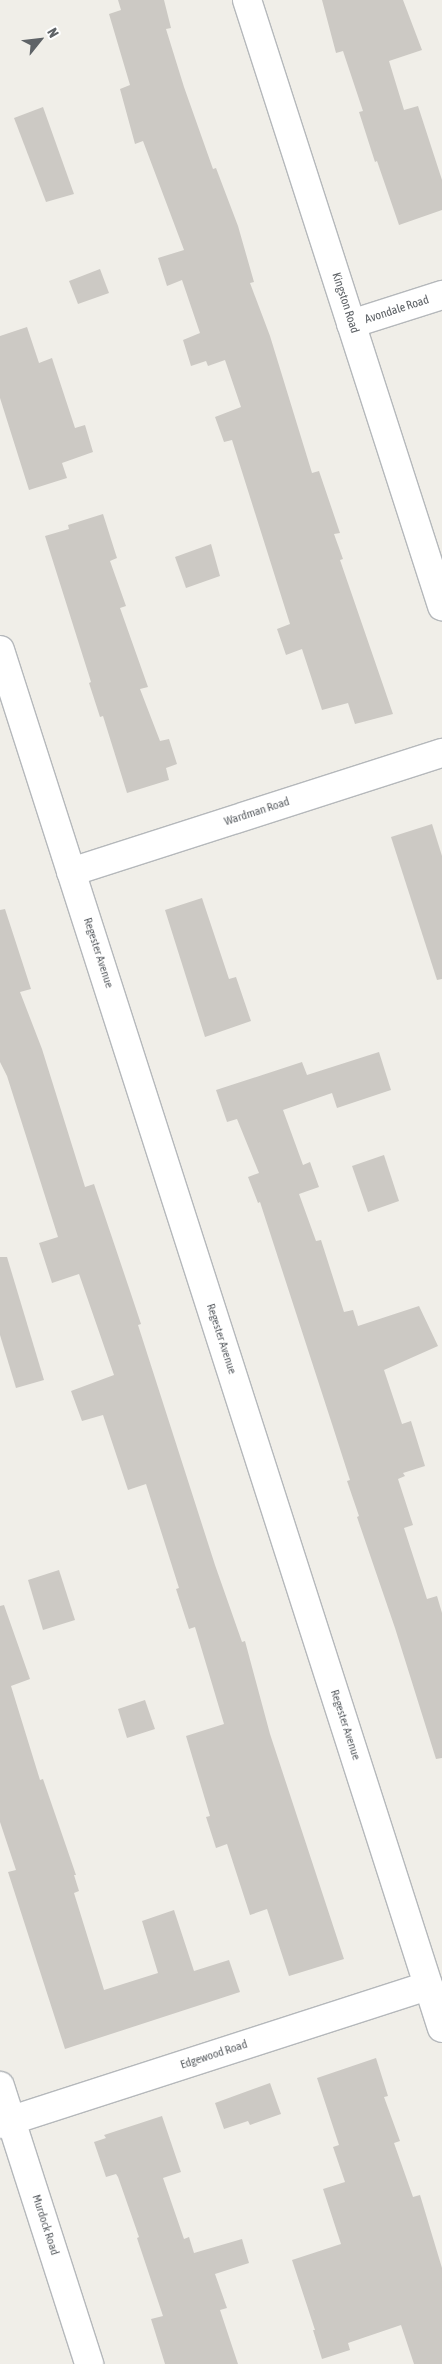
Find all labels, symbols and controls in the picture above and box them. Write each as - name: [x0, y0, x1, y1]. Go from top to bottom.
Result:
- north arrow: [15, 15, 65, 65]
- text: N: [44, 25, 62, 40]
- street label: Kingston Road: [328, 271, 362, 335]
- street label: Avondale Road: [363, 293, 431, 327]
- street label: Wardman Road: [223, 795, 291, 829]
- street label: Regester Avenue: [80, 916, 116, 990]
- street label: Regester Avenue: [203, 1302, 239, 1376]
- street label: Regester Avenue: [327, 1688, 363, 1762]
- street label: Edgewood Road: [179, 2037, 249, 2073]
- street label: Murdock Road: [28, 2193, 62, 2257]

